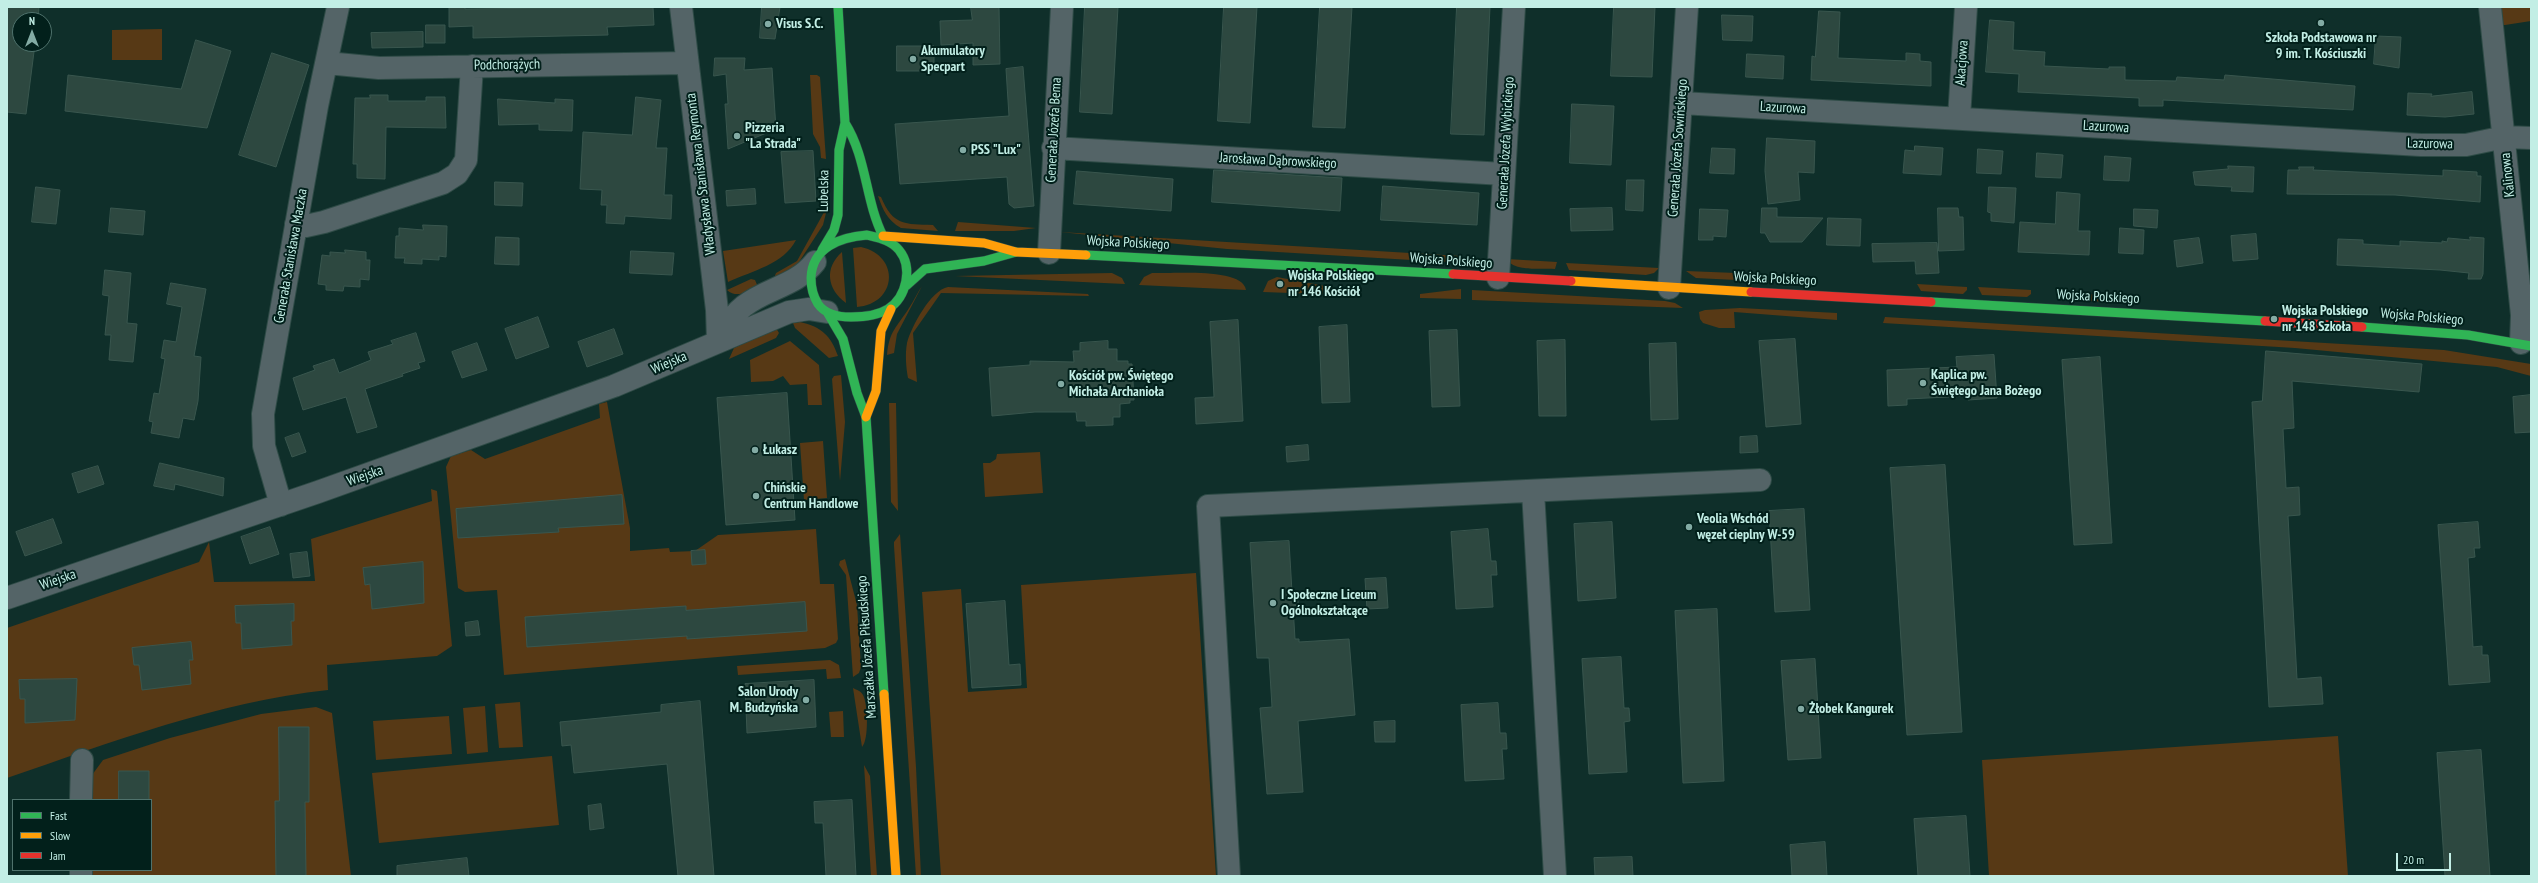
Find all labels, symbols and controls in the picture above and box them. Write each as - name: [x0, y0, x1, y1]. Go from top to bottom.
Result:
- north arrow: [12, 12, 52, 52]
- text: N: [29, 14, 35, 28]
- place label: Visus S.C.: [776, 16, 824, 32]
- marker: Szkoła Podstawowa nr 9 im. T. Kościuszki: [2316, 18, 2326, 28]
- marker: Visus S.C.: [763, 19, 773, 29]
- place label: Szkoła Podstawowa nr 9 im. T. Kościuszki: [2266, 30, 2376, 62]
- street label: Akacjowa: [1952, 40, 1972, 86]
- place label: Akumulatory Specpart: [921, 43, 985, 76]
- marker: Akumulatory Specpart: [908, 54, 918, 64]
- street label: Podchorążych: [474, 56, 540, 74]
- street label: Generała Józefa Wybickiego: [1494, 76, 1518, 210]
- street label: Generała Józefa Bema: [1043, 77, 1065, 183]
- street label: Generała Józefa Sowińskiego: [1665, 78, 1691, 218]
- street label: Władysława Stanisława Reymonta: [683, 92, 719, 256]
- street label: Lazurowa: [1760, 98, 1806, 118]
- street label: Lazurowa: [2083, 117, 2129, 137]
- place label: Pizzeria "La Strada": [745, 120, 801, 152]
- marker: Pizzeria "La Strada": [732, 131, 742, 141]
- street label: Lazurowa: [2407, 135, 2453, 153]
- place label: PSS "Lux": [971, 142, 1021, 158]
- marker: PSS "Lux": [958, 145, 968, 155]
- street label: Jarosława Dąbrowskiego: [1219, 150, 1337, 172]
- street label: Kalinowa: [2497, 152, 2519, 198]
- street label: Lubelska: [815, 170, 833, 212]
- street label: Generała Stanisława Maczka: [271, 187, 311, 325]
- street label: Wojska Polskiego: [1086, 232, 1170, 254]
- street label: Wojska Polskiego: [1409, 250, 1493, 272]
- place label: Wojska Polskiego nr 146 Kościół: [1288, 268, 1374, 300]
- street label: Wojska Polskiego: [1733, 268, 1817, 290]
- marker: Wojska Polskiego nr 146 Kościół: [1275, 279, 1285, 289]
- street label: Wojska Polskiego: [2056, 286, 2140, 308]
- place label: Wojska Polskiego nr 148 Szkoła: [2282, 303, 2368, 336]
- street label: Wojska Polskiego: [2380, 305, 2464, 329]
- marker: Wojska Polskiego nr 148 Szkoła: [2269, 314, 2279, 324]
- street label: Wiejska: [649, 348, 689, 378]
- place label: Kaplica pw. Świętego Jana Bożego: [1931, 367, 2041, 400]
- place label: Kościół pw. Świętego Michała Archanioła: [1069, 368, 1173, 400]
- marker: Kaplica pw. Świętego Jana Bożego: [1918, 378, 1928, 388]
- marker: Kościół pw. Świętego Michała Archanioła: [1056, 379, 1066, 389]
- place label: Łukasz: [763, 442, 797, 458]
- marker: Łukasz: [750, 445, 760, 455]
- street label: Wiejska: [345, 462, 385, 490]
- place label: Chińskie Centrum Handlowe: [764, 480, 858, 512]
- marker: Chińskie Centrum Handlowe: [751, 491, 761, 501]
- place label: Veolia Wschód węzeł cieplny W-59: [1697, 511, 1795, 544]
- marker: Veolia Wschód węzeł cieplny W-59: [1684, 522, 1694, 532]
- street label: Wiejska: [38, 566, 78, 594]
- street label: Marszałka Józefa Piłsudskiego: [854, 575, 880, 719]
- place label: I Społeczne Liceum Ogólnokształcące: [1281, 587, 1376, 620]
- marker: I Społeczne Liceum Ogólnokształcące: [1268, 598, 1278, 608]
- place label: Salon Urody M. Budzyńska: [730, 684, 798, 716]
- marker: Salon Urody M. Budzyńska: [801, 695, 811, 705]
- place label: Żłobek Kangurek: [1809, 701, 1893, 717]
- marker: Żłobek Kangurek: [1796, 704, 1806, 714]
- legend: [12, 799, 152, 871]
- text: Fast: [50, 808, 67, 823]
- text: Slow: [50, 828, 70, 843]
- scale bar: [2398, 845, 2453, 871]
- text: Jam: [50, 848, 66, 863]
- text: 20 m: [2403, 852, 2424, 867]

